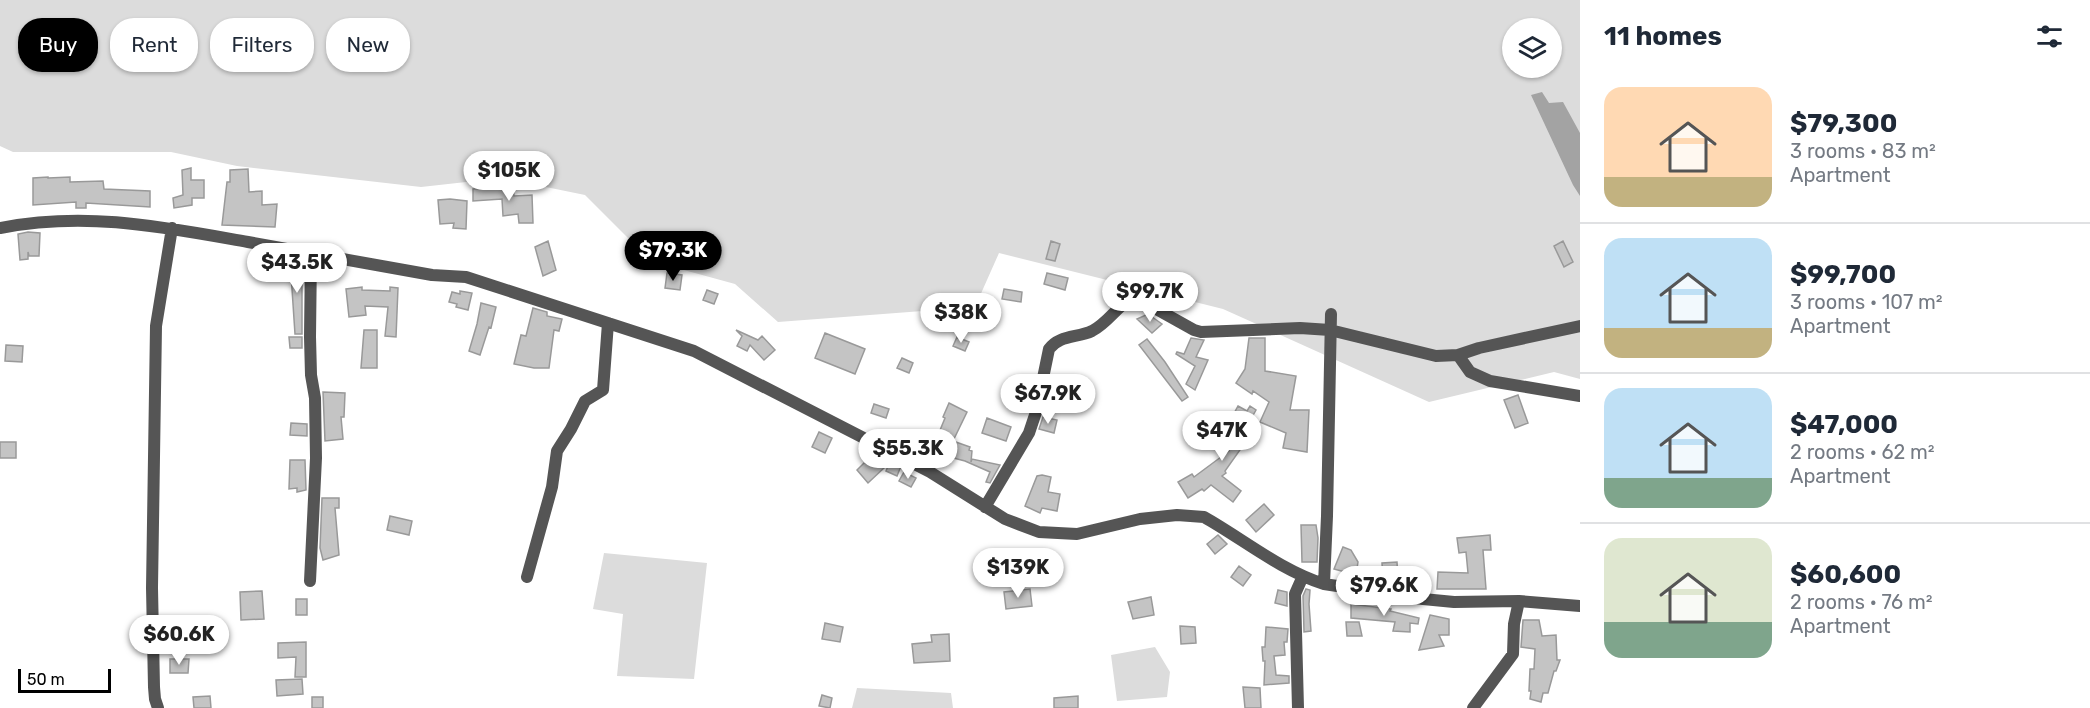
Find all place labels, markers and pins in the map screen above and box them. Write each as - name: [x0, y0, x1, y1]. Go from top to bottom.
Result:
- pin: $105K: [467, 151, 551, 202]
- pin: $79.3K: [624, 231, 722, 282]
- pin: $43.5K: [248, 243, 346, 294]
- pin: $99.7K: [1101, 272, 1199, 323]
- pin: $38K: [925, 293, 997, 344]
- pin: $67.9K: [999, 374, 1097, 425]
- pin: $47K: [1186, 411, 1258, 462]
- pin: $55.3K: [859, 429, 957, 480]
- pin: $139K: [976, 548, 1060, 599]
- pin: $79.6K: [1335, 566, 1433, 617]
- pin: $60.6K: [130, 615, 228, 666]

